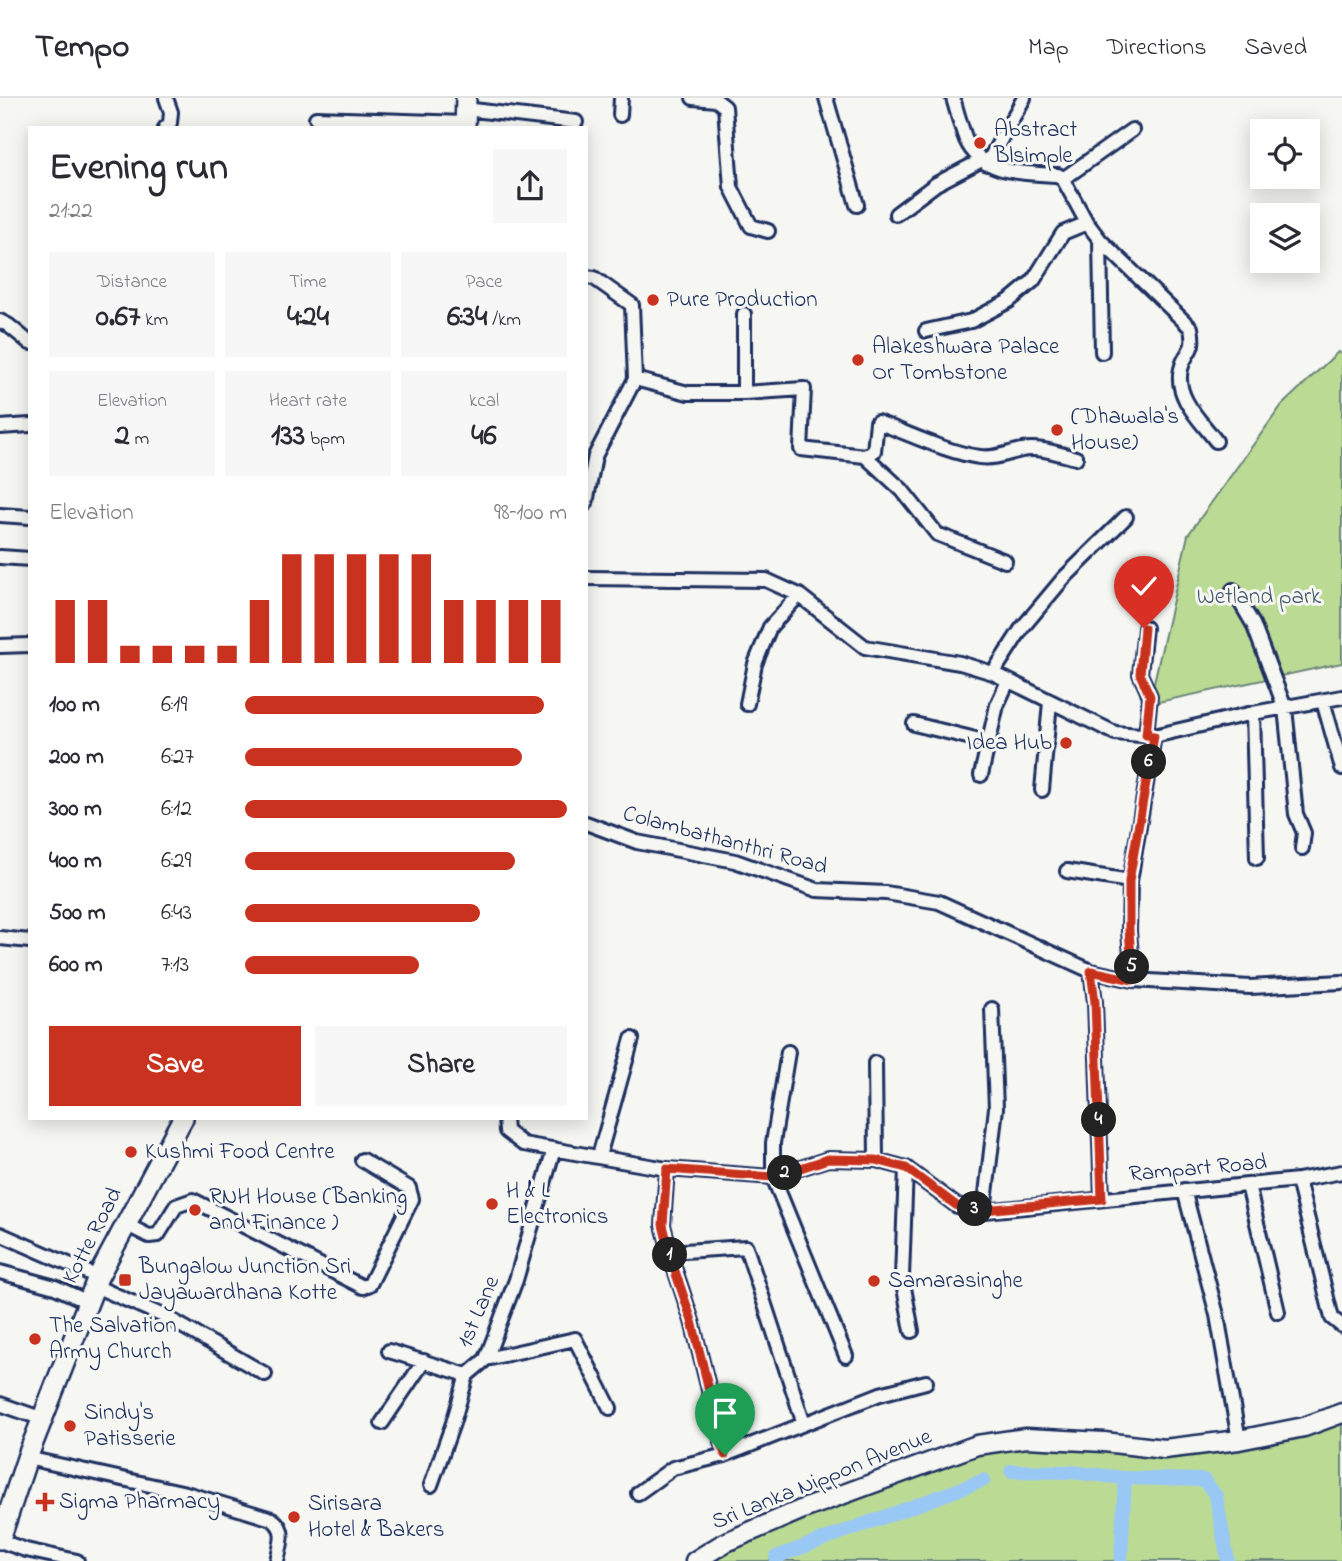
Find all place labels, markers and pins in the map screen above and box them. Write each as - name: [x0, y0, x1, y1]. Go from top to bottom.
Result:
- place label: Abstract B|simple: [993, 114, 1078, 173]
- marker: Abstract B|simple: [972, 135, 988, 151]
- place label: Pure Production: [667, 284, 818, 317]
- marker: Pure Production: [645, 292, 661, 308]
- place label: Alakeshwara Palace Or Tombstone: [872, 331, 1060, 390]
- marker: Alakeshwara Palace Or Tombstone: [850, 352, 866, 368]
- place label: (Dhawala's House): [1071, 401, 1179, 460]
- marker: (Dhawala's House): [1049, 422, 1065, 438]
- pin: [1114, 556, 1174, 628]
- place label: Idea Hub: [967, 727, 1052, 760]
- marker: Idea Hub: [1058, 735, 1074, 751]
- pin: 6: [1132, 744, 1166, 780]
- pin: 5: [1114, 950, 1150, 984]
- pin: 4: [1082, 1102, 1116, 1138]
- place label: Kushmi Food Centre: [145, 1136, 335, 1169]
- marker: Kushmi Food Centre: [123, 1144, 139, 1160]
- pin: 2: [768, 1156, 802, 1190]
- place label: H & L Electronics: [506, 1175, 609, 1234]
- place label: RNH House (Banking and Finance ): [209, 1181, 407, 1240]
- pin: 3: [958, 1192, 992, 1226]
- marker: H & L Electronics: [484, 1196, 500, 1212]
- marker: RNH House (Banking and Finance ): [187, 1202, 203, 1218]
- pin: 1: [652, 1238, 688, 1272]
- place label: Bungalow Junction Sri Jayawardhana Kotte: [138, 1251, 351, 1312]
- place label: Samarasinghe: [888, 1265, 1024, 1299]
- marker: Bungalow Junction Sri Jayawardhana Kotte: [117, 1272, 133, 1288]
- marker: Samarasinghe: [866, 1273, 882, 1289]
- place label: The Salvation Army Church: [49, 1310, 177, 1371]
- marker: The Salvation Army Church: [27, 1331, 43, 1347]
- pin: [695, 1383, 755, 1455]
- place label: Sindy's Patisserie: [84, 1397, 176, 1456]
- marker: Sindy's Patisserie: [62, 1418, 78, 1434]
- place label: Sigma Pharmacy: [59, 1486, 220, 1521]
- place label: Sirisara Hotel & Bakers: [308, 1488, 444, 1547]
- marker: Sigma Pharmacy: [37, 1494, 53, 1510]
- marker: Sirisara Hotel & Bakers: [286, 1509, 302, 1525]

